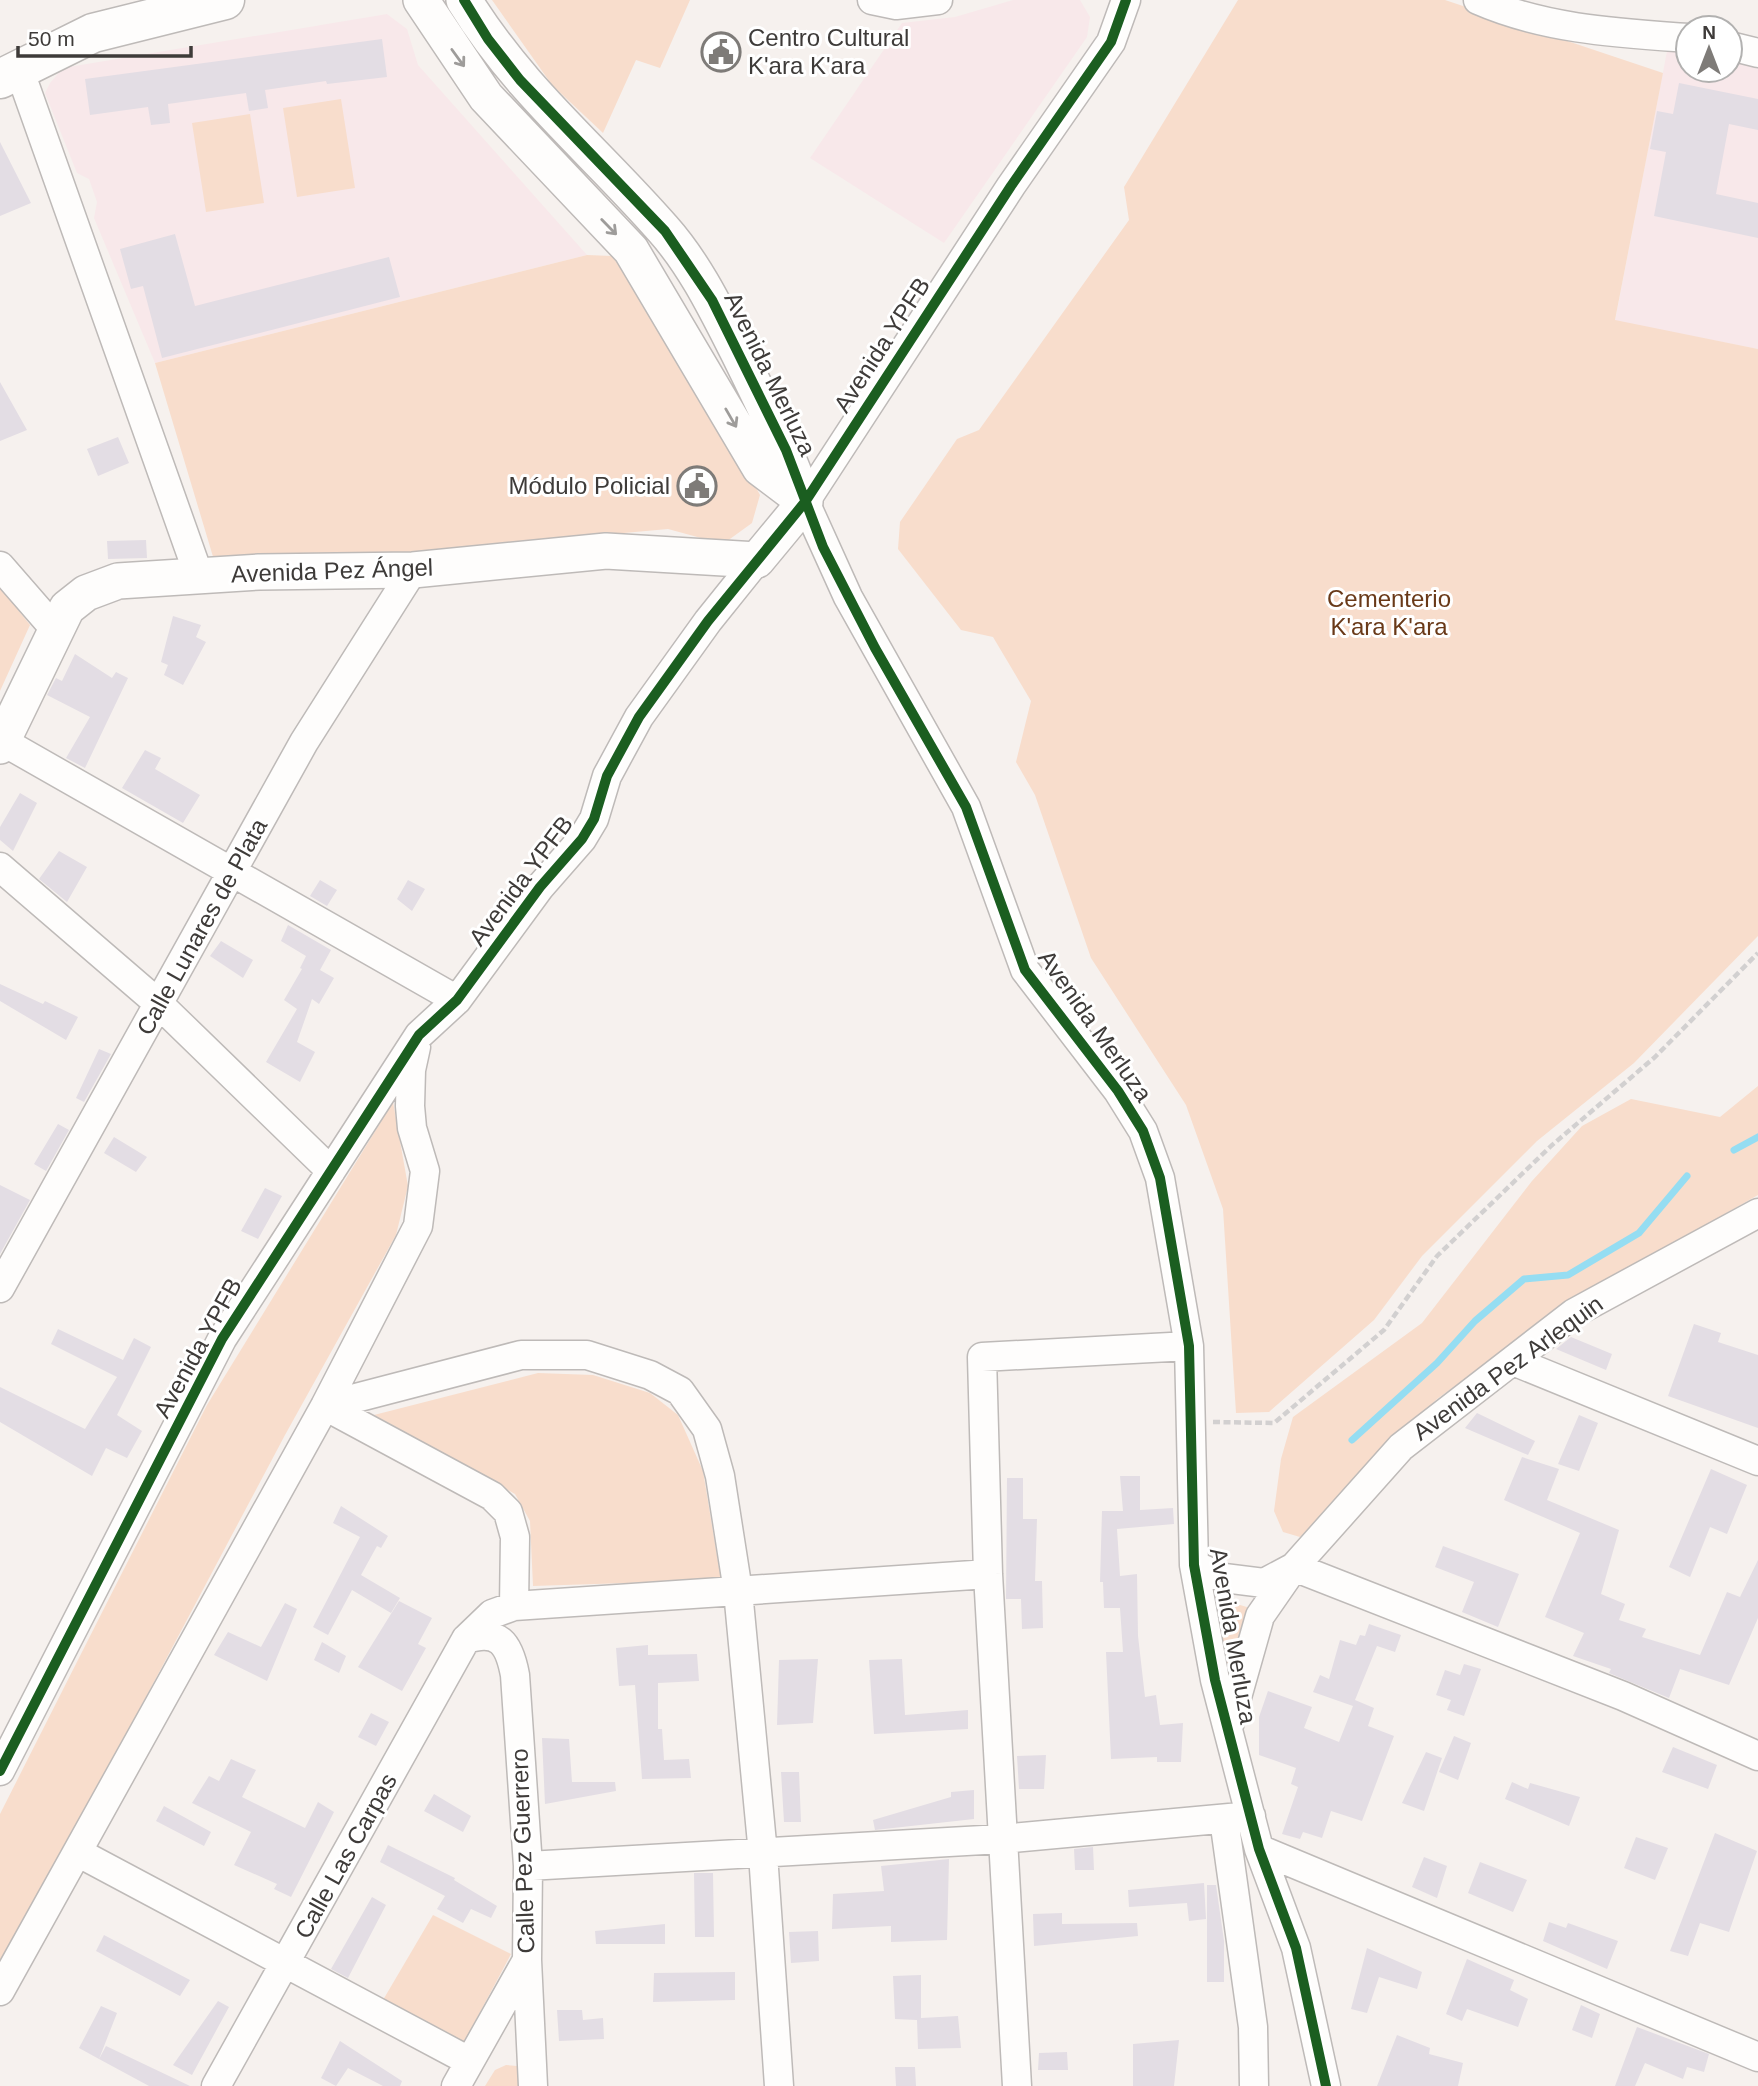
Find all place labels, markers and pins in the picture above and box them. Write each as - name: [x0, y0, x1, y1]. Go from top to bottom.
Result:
- place label: Centro Cultural K'ara K'ara: [748, 24, 909, 79]
- public building icon: Centro Cultural K'ara K'ara: [700, 31, 742, 73]
- public building icon: Módulo Policial: [676, 465, 718, 507]
- place label: Módulo Policial: [509, 472, 670, 499]

